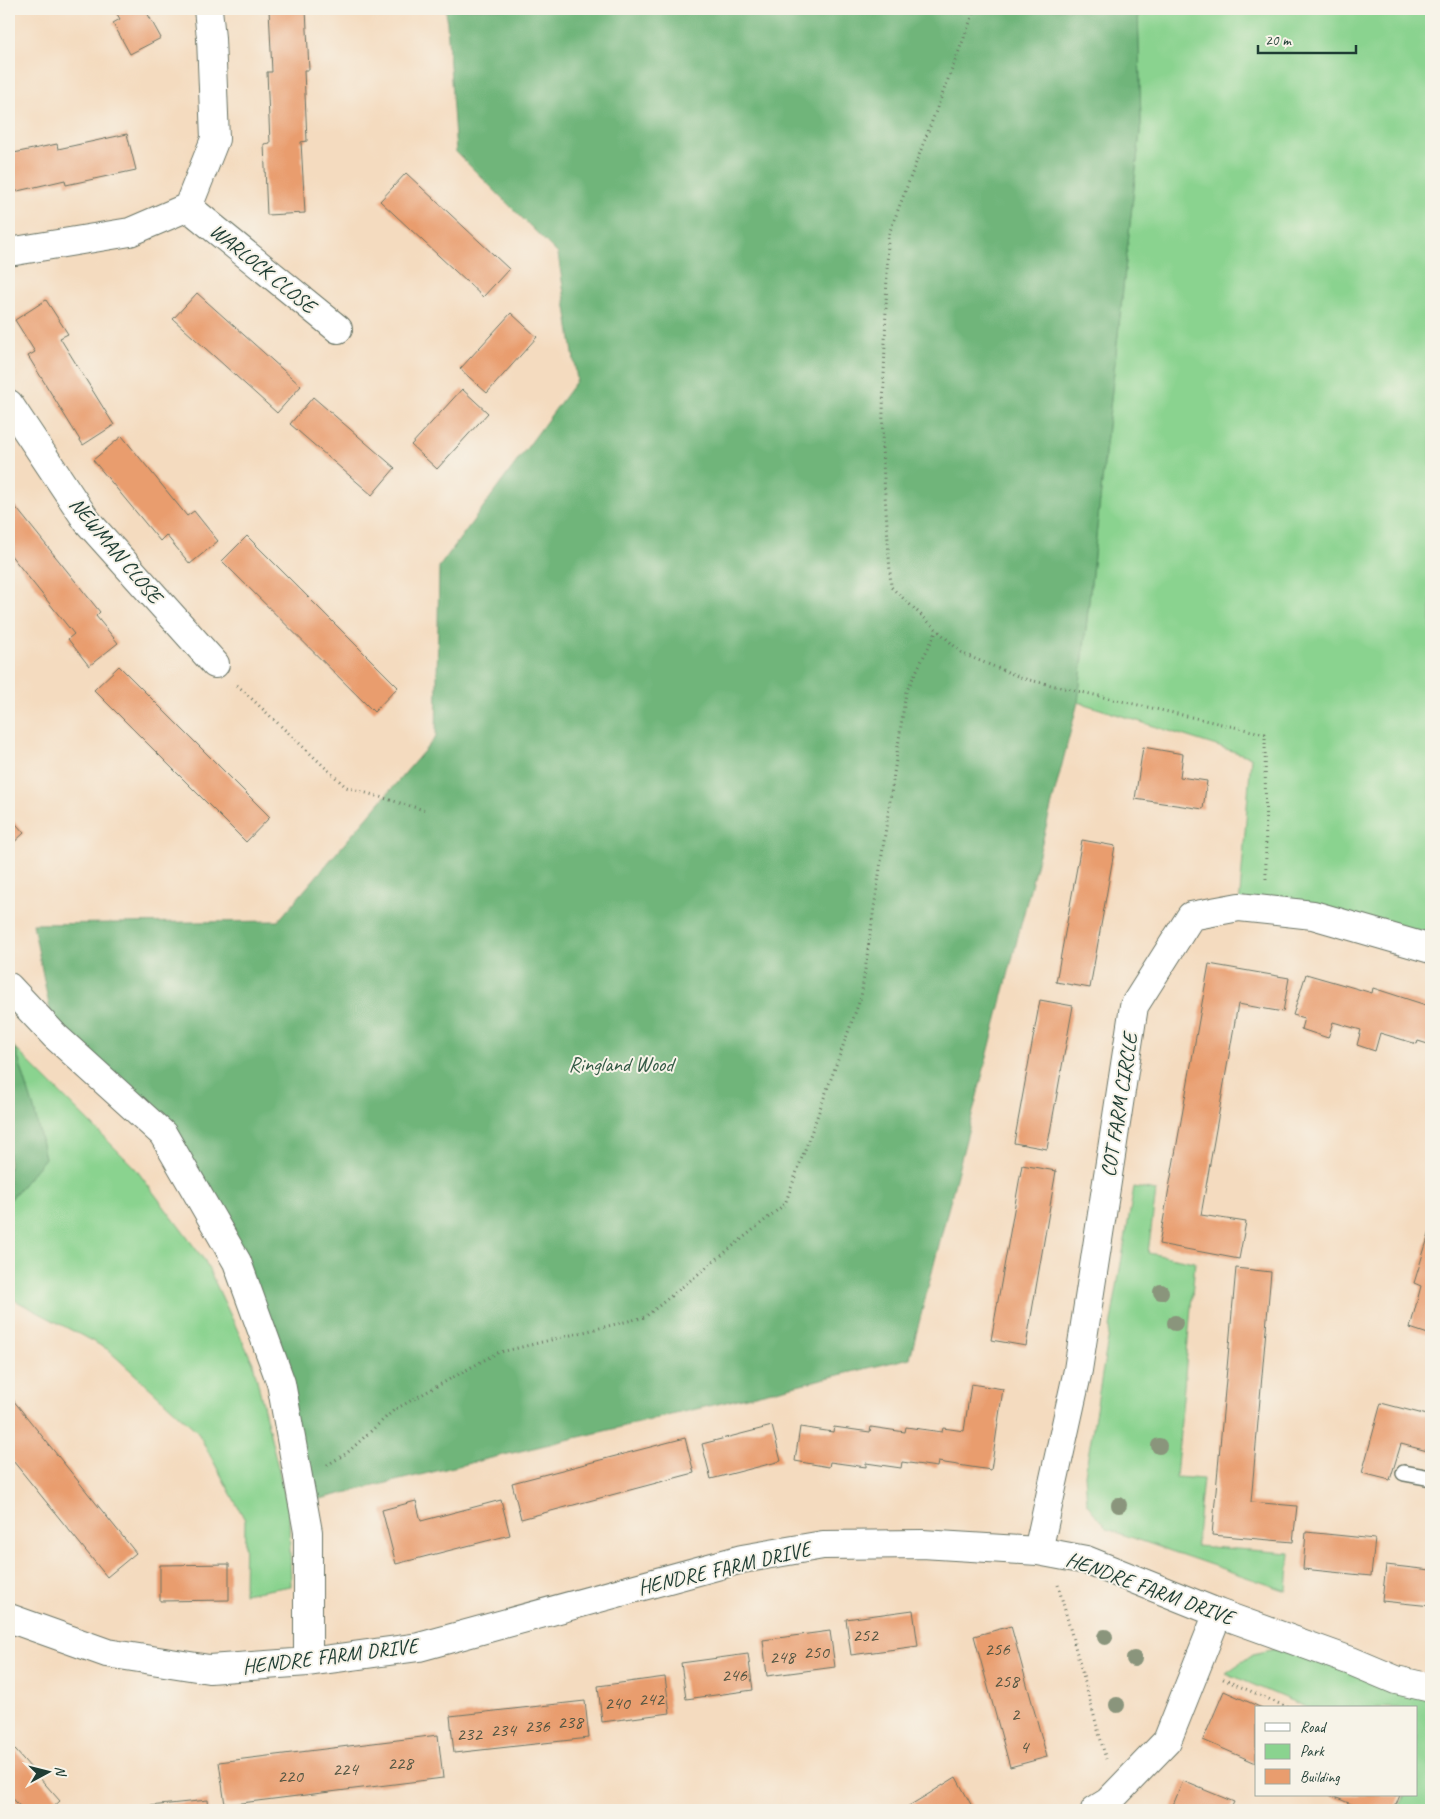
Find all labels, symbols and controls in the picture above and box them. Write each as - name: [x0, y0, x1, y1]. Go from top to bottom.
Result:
- scale bar: [1258, 22, 1355, 54]
- text: 20 m: [1265, 31, 1292, 50]
- street label: WARLOCK CLOSE: [205, 217, 324, 320]
- street label: NEWMAN CLOSE: [64, 492, 170, 611]
- street label: COT FARM CIRCLE: [1095, 1029, 1144, 1179]
- park label: Ringland Wood: [568, 1051, 676, 1077]
- street label: HENDRE FARM DRIVE: [635, 1535, 815, 1600]
- street label: HENDRE FARM DRIVE: [1063, 1546, 1240, 1631]
- house number: 252: [852, 1623, 879, 1647]
- street label: HENDRE FARM DRIVE: [241, 1632, 422, 1680]
- house number: 256: [984, 1637, 1011, 1661]
- house number: 250: [803, 1640, 830, 1664]
- house number: 248: [769, 1645, 797, 1669]
- house number: 246: [721, 1663, 748, 1687]
- house number: 258: [993, 1669, 1021, 1693]
- house number: 242: [638, 1687, 665, 1711]
- house number: 240: [604, 1691, 631, 1715]
- house number: 2: [1011, 1702, 1021, 1726]
- legend: [1255, 1706, 1418, 1796]
- house number: 238: [557, 1710, 585, 1734]
- house number: 236: [524, 1714, 551, 1738]
- house number: 234: [490, 1718, 518, 1742]
- text: Road: [1300, 1718, 1327, 1737]
- house number: 232: [456, 1722, 483, 1746]
- house number: 4: [1020, 1735, 1031, 1759]
- text: Park: [1300, 1742, 1325, 1761]
- north arrow: [22, 1746, 72, 1796]
- house number: 228: [387, 1751, 415, 1775]
- house number: 224: [332, 1757, 360, 1781]
- house number: 220: [277, 1764, 304, 1788]
- text: N: [51, 1765, 70, 1778]
- text: Building: [1300, 1768, 1340, 1787]

